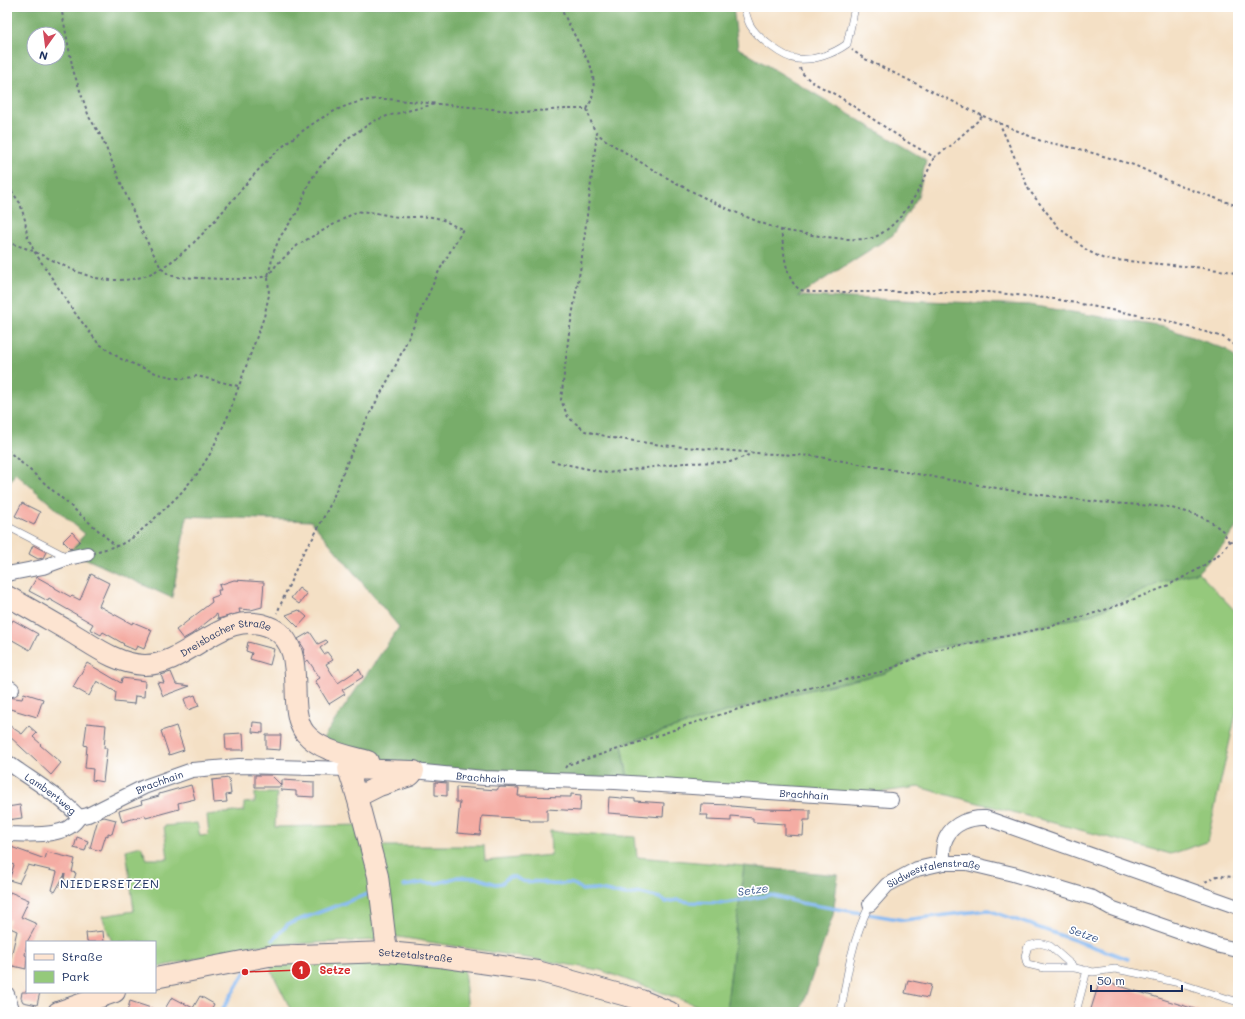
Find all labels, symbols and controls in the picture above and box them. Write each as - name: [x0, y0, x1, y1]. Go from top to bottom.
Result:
- north arrow: [26, 26, 66, 66]
- text: N: [38, 48, 49, 64]
- street label: Dreisbacher Straße: [178, 616, 274, 660]
- street label: Brachhain: [133, 767, 185, 797]
- street label: Brachhain: [455, 768, 506, 786]
- street label: Lambertweg: [22, 770, 80, 818]
- street label: Brachhain: [779, 786, 829, 803]
- street label: Südwestfalenstraße: [884, 856, 982, 891]
- district label: NIEDERSETZEN: [60, 875, 160, 891]
- water label: Setze: [737, 880, 769, 899]
- water label: Setze: [1067, 921, 1101, 946]
- legend: [26, 941, 156, 993]
- street label: Setzetalstraße: [378, 945, 454, 966]
- text: Straße: [62, 948, 103, 964]
- callout: Setze: [291, 959, 359, 982]
- text: 1: [298, 961, 304, 977]
- text: Setze: [319, 962, 351, 977]
- scale bar: [1091, 967, 1182, 993]
- text: Park: [62, 968, 89, 984]
- text: 50 m: [1097, 972, 1125, 988]

